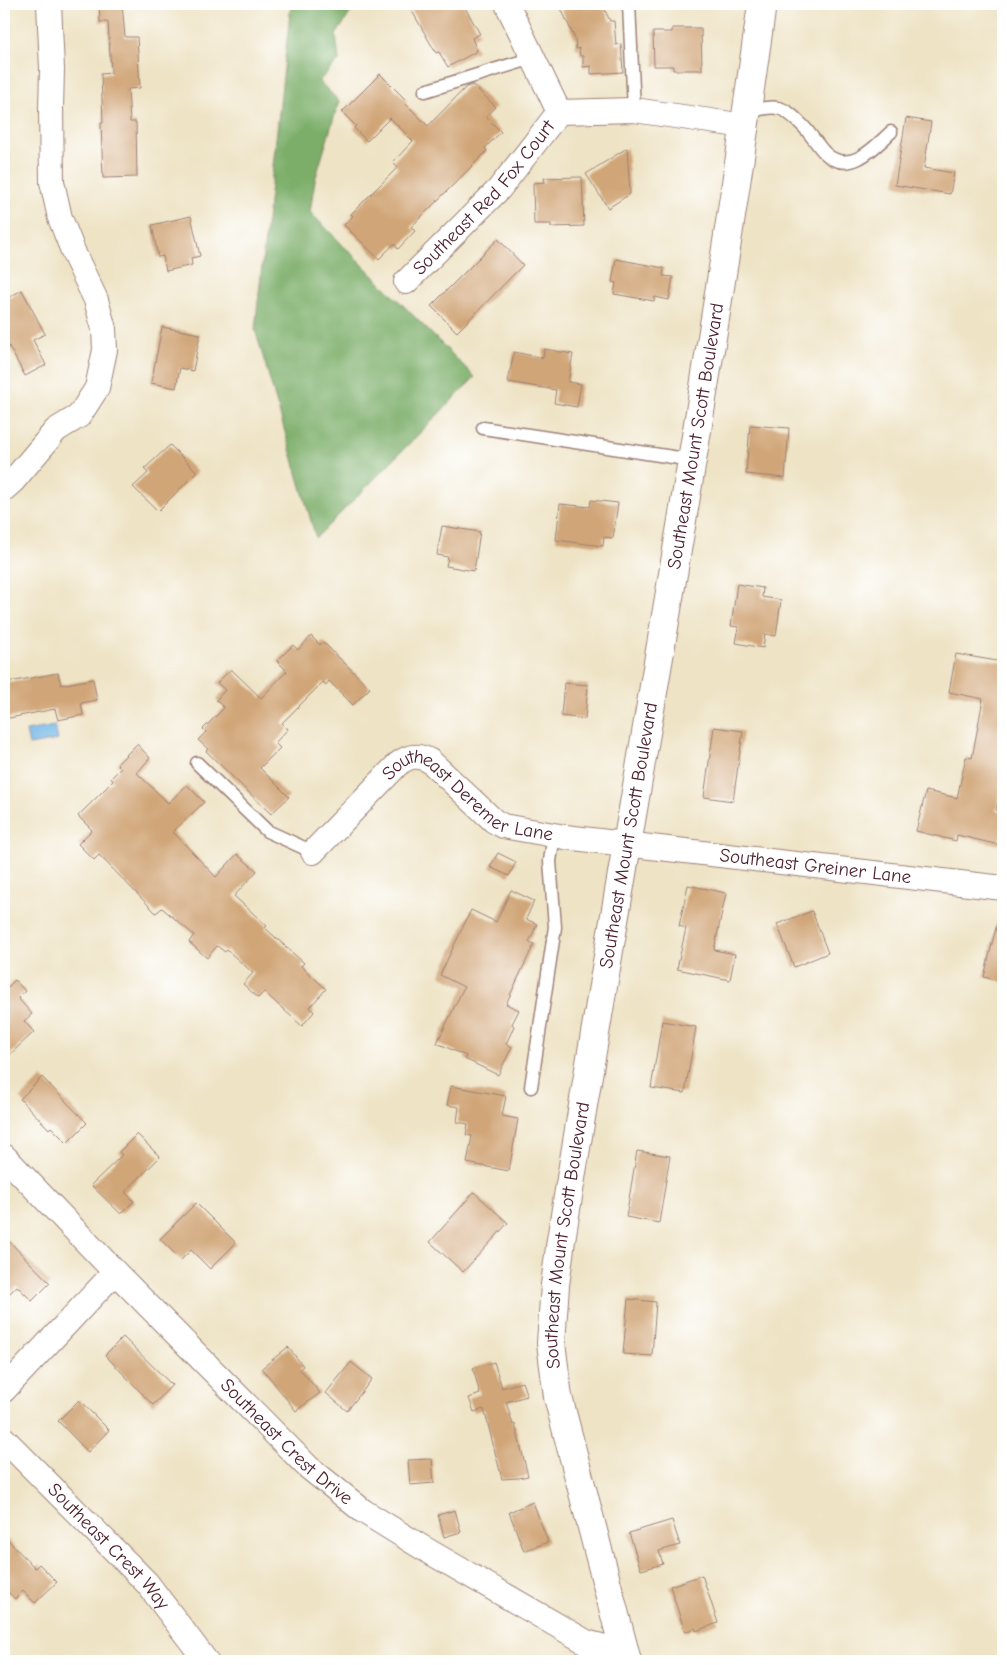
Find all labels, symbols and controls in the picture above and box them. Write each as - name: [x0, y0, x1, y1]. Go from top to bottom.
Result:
- street label: Southeast Red Fox Court: [408, 115, 560, 280]
- street label: Southeast Mount Scott Boulevard: [663, 301, 728, 571]
- street label: Southeast Mount Scott Boulevard: [595, 701, 662, 970]
- street label: Southeast Deremer Lane: [378, 745, 555, 846]
- street label: Southeast Greiner Lane: [719, 844, 912, 888]
- street label: Southeast Mount Scott Boulevard: [540, 1100, 594, 1370]
- street label: Southeast Crest Drive: [216, 1374, 357, 1509]
- street label: Southeast Crest Way: [43, 1479, 174, 1614]

